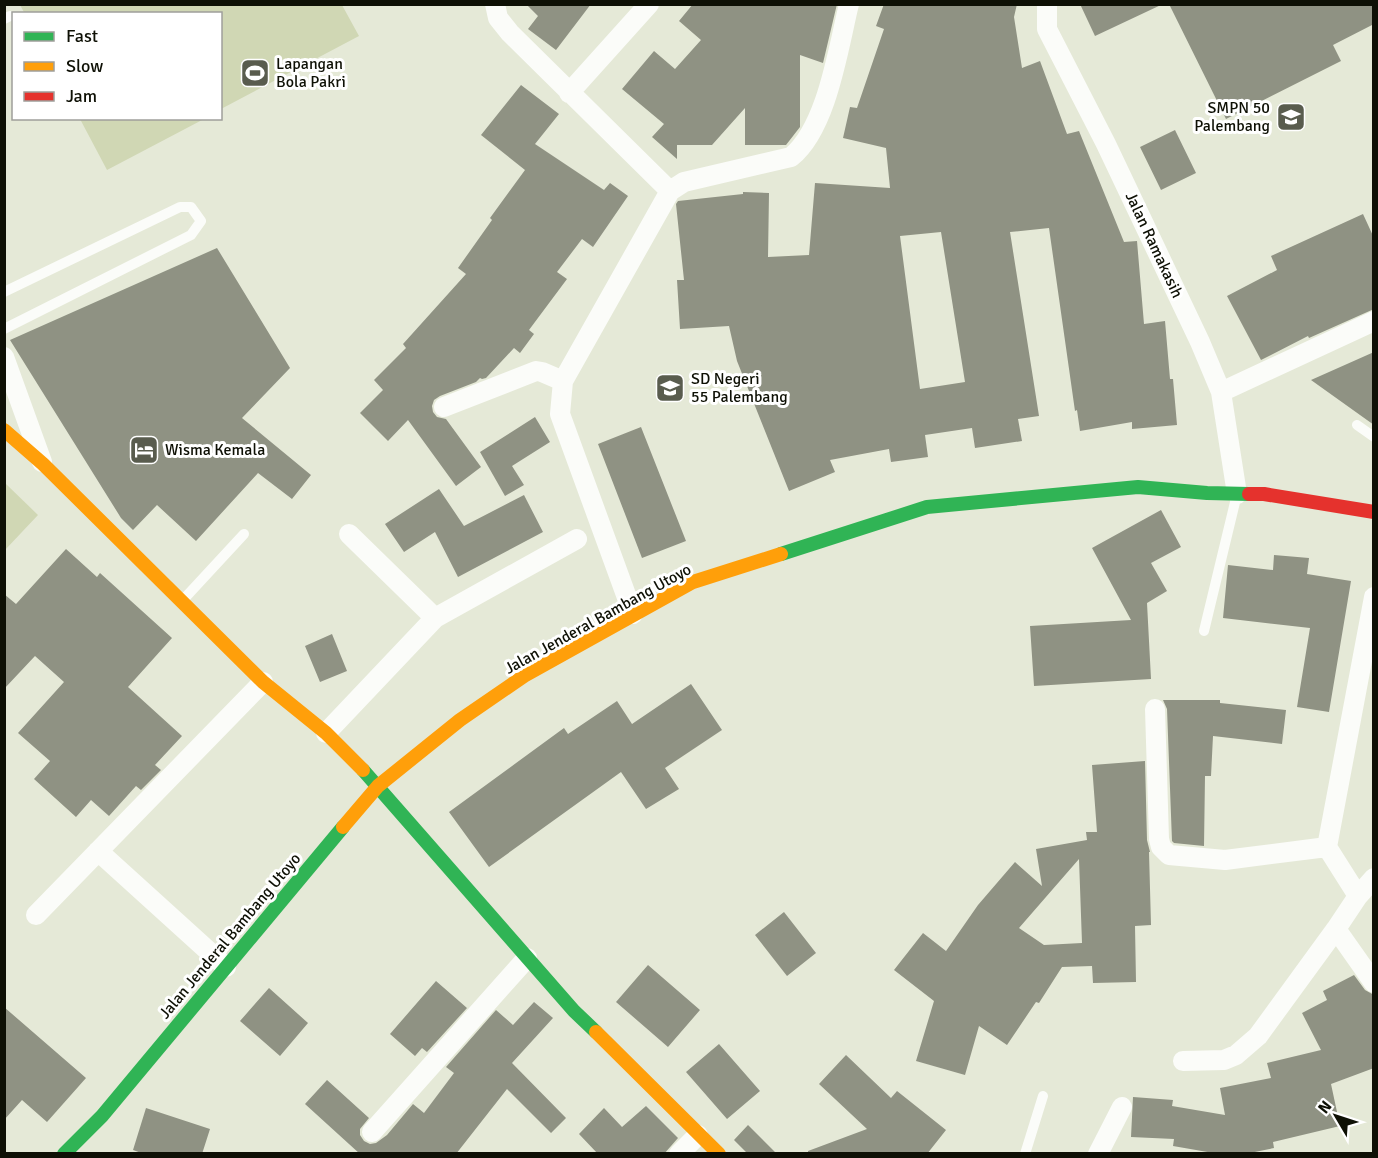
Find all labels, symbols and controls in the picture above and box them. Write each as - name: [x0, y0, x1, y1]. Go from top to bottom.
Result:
- legend: [12, 12, 222, 120]
- text: Fast: [66, 25, 98, 47]
- place label: Lapangan Bola Pakri: [276, 54, 346, 92]
- text: Slow: [66, 55, 103, 77]
- sports icon: Lapangan Bola Pakri: [239, 57, 271, 89]
- text: Jam: [66, 85, 97, 107]
- place label: SMPN 50 Palembang: [1194, 98, 1270, 136]
- school or university icon: SMPN 50 Palembang: [1275, 101, 1307, 133]
- street label: Jalan Ramakasih: [1121, 189, 1187, 301]
- place label: SD Negeri 55 Palembang: [691, 369, 788, 407]
- school or university icon: SD Negeri 55 Palembang: [654, 372, 686, 404]
- hotel icon: Wisma Kemala: [128, 434, 160, 466]
- place label: Wisma Kemala: [165, 440, 265, 460]
- street label: Jalan Jenderal Bambang Utoyo: [501, 559, 695, 679]
- street label: Jalan Jenderal Bambang Utoyo: [155, 849, 305, 1023]
- north arrow: [1306, 1086, 1366, 1146]
- text: N: [1314, 1097, 1336, 1118]

